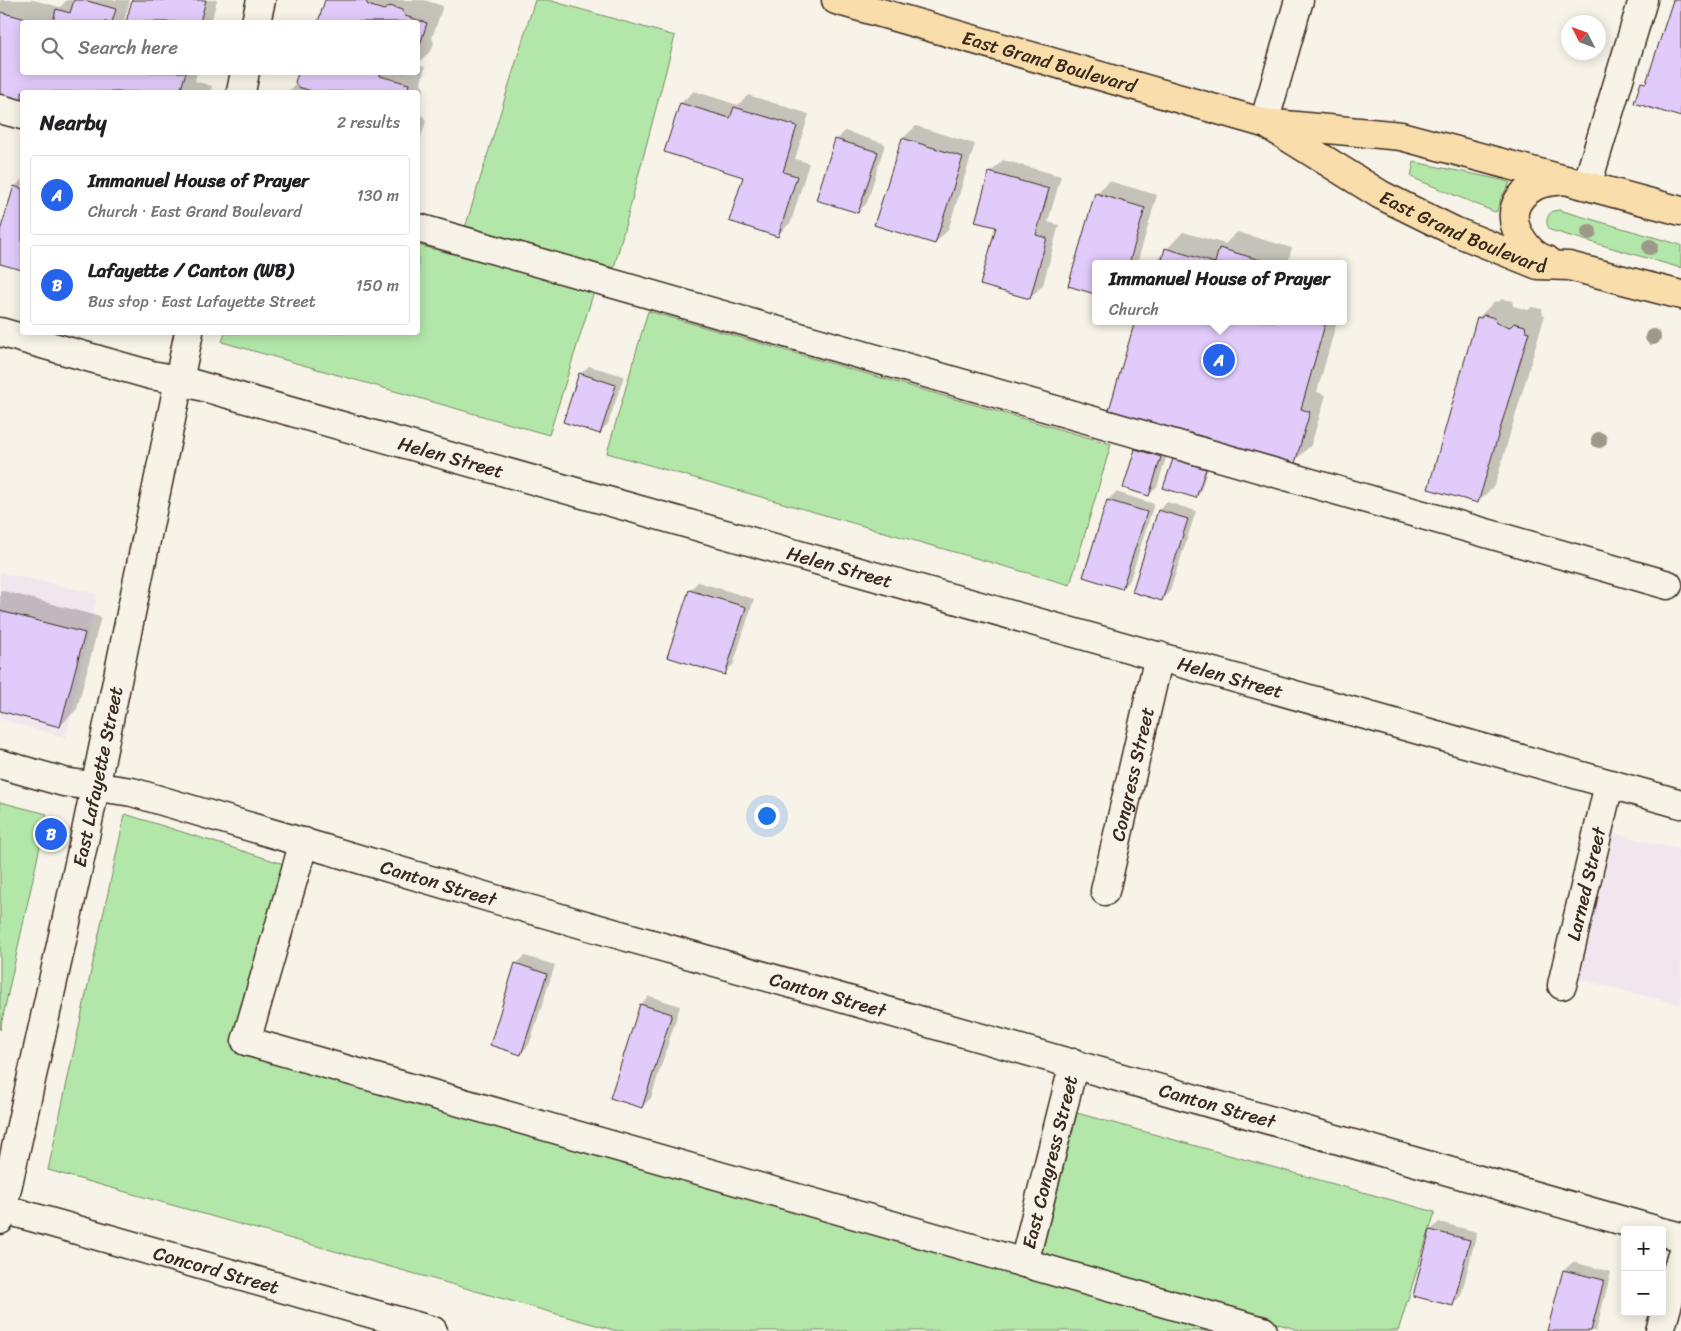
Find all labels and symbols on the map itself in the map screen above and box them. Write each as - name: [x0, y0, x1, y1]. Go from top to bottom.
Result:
- north arrow: [1561, 15, 1606, 60]
- street label: East Grand Boulevard: [958, 21, 1142, 103]
- street label: East Grand Boulevard: [1374, 180, 1549, 282]
- pin: A: [1203, 341, 1235, 379]
- street label: Helen Street: [394, 426, 508, 487]
- street label: Helen Street: [783, 536, 896, 597]
- street label: Helen Street: [1174, 646, 1287, 707]
- street label: East Lafayette Street: [62, 683, 132, 870]
- street label: Congress Street: [1100, 704, 1163, 844]
- your location: [754, 803, 780, 829]
- pin: B: [35, 815, 67, 853]
- street label: Larned Street: [1556, 822, 1615, 944]
- street label: Canton Street: [377, 850, 502, 916]
- street label: Canton Street: [766, 962, 891, 1027]
- street label: East Congress Street: [1012, 1072, 1087, 1252]
- street label: Canton Street: [1155, 1073, 1281, 1138]
- street label: Concord Street: [150, 1236, 283, 1303]

